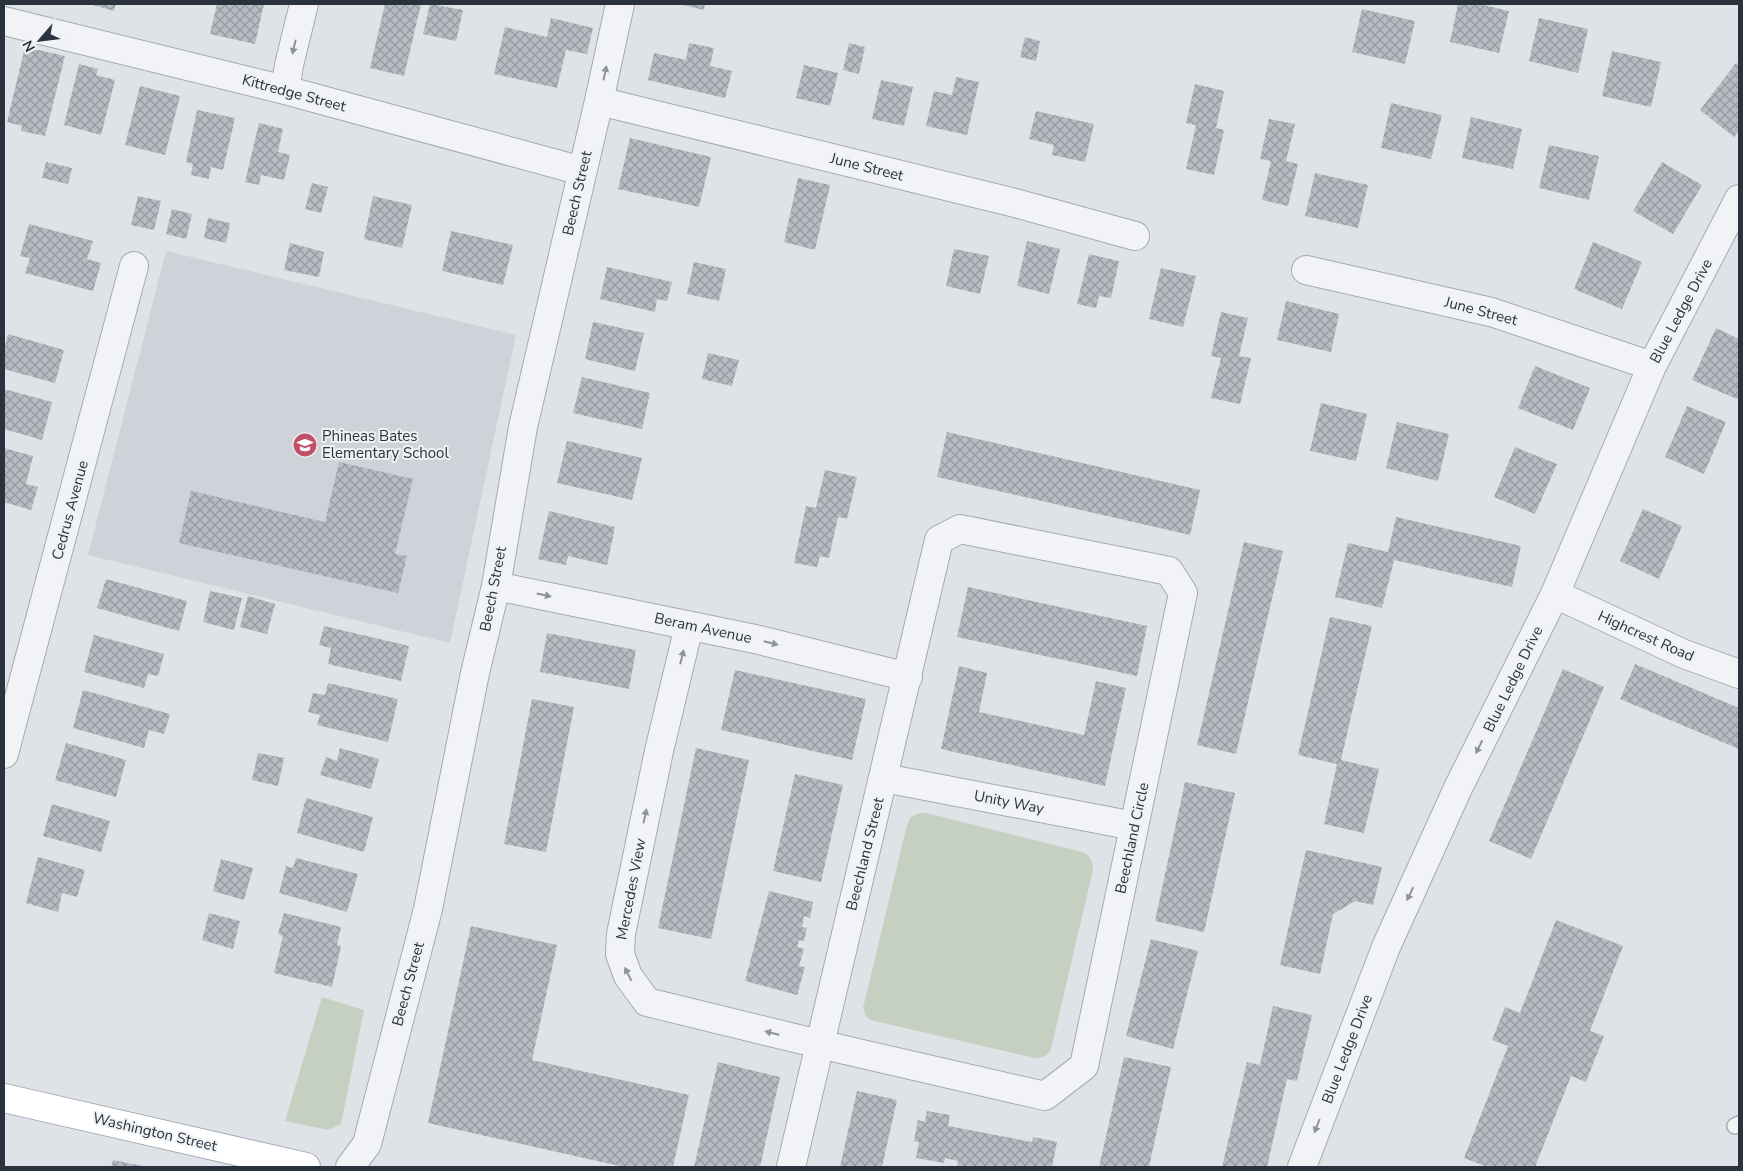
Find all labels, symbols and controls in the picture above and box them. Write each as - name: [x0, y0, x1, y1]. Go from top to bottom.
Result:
- north arrow: [15, 15, 65, 65]
- text: N: [18, 37, 40, 55]
- one-way arrow: [290, 39, 298, 54]
- one-way arrow: [601, 65, 609, 80]
- street label: Kittredge Street: [240, 70, 349, 117]
- street label: Beech Street: [558, 148, 597, 237]
- street label: June Street: [827, 148, 906, 186]
- street label: Blue Ledge Drive: [1645, 255, 1717, 367]
- street label: June Street: [1441, 291, 1520, 331]
- place label: Phineas Bates Elementary School: [322, 426, 449, 463]
- school or university icon: Phineas Bates Elementary School: [292, 432, 318, 458]
- street label: Cedrus Avenue: [47, 458, 93, 562]
- street label: Beech Street: [475, 544, 511, 633]
- one-way arrow: [536, 591, 551, 599]
- street label: Highcrest Road: [1595, 606, 1697, 666]
- street label: Beram Avenue: [652, 608, 754, 648]
- street label: Blue Ledge Drive: [1479, 623, 1547, 735]
- one-way arrow: [764, 639, 779, 647]
- one-way arrow: [678, 650, 686, 665]
- one-way arrow: [1475, 740, 1483, 754]
- street label: Beechland Circle: [1110, 781, 1154, 895]
- street label: Unity Way: [972, 785, 1046, 819]
- street label: Beechland Street: [841, 795, 889, 913]
- one-way arrow: [642, 807, 650, 823]
- street label: Mercedes View: [611, 836, 651, 941]
- one-way arrow: [1406, 887, 1414, 901]
- street label: Beech Street: [387, 939, 429, 1028]
- one-way arrow: [624, 967, 632, 981]
- street label: Blue Ledge Drive: [1317, 991, 1377, 1107]
- one-way arrow: [764, 1028, 779, 1036]
- street label: Washington Street: [91, 1108, 220, 1156]
- one-way arrow: [1313, 1119, 1320, 1134]

